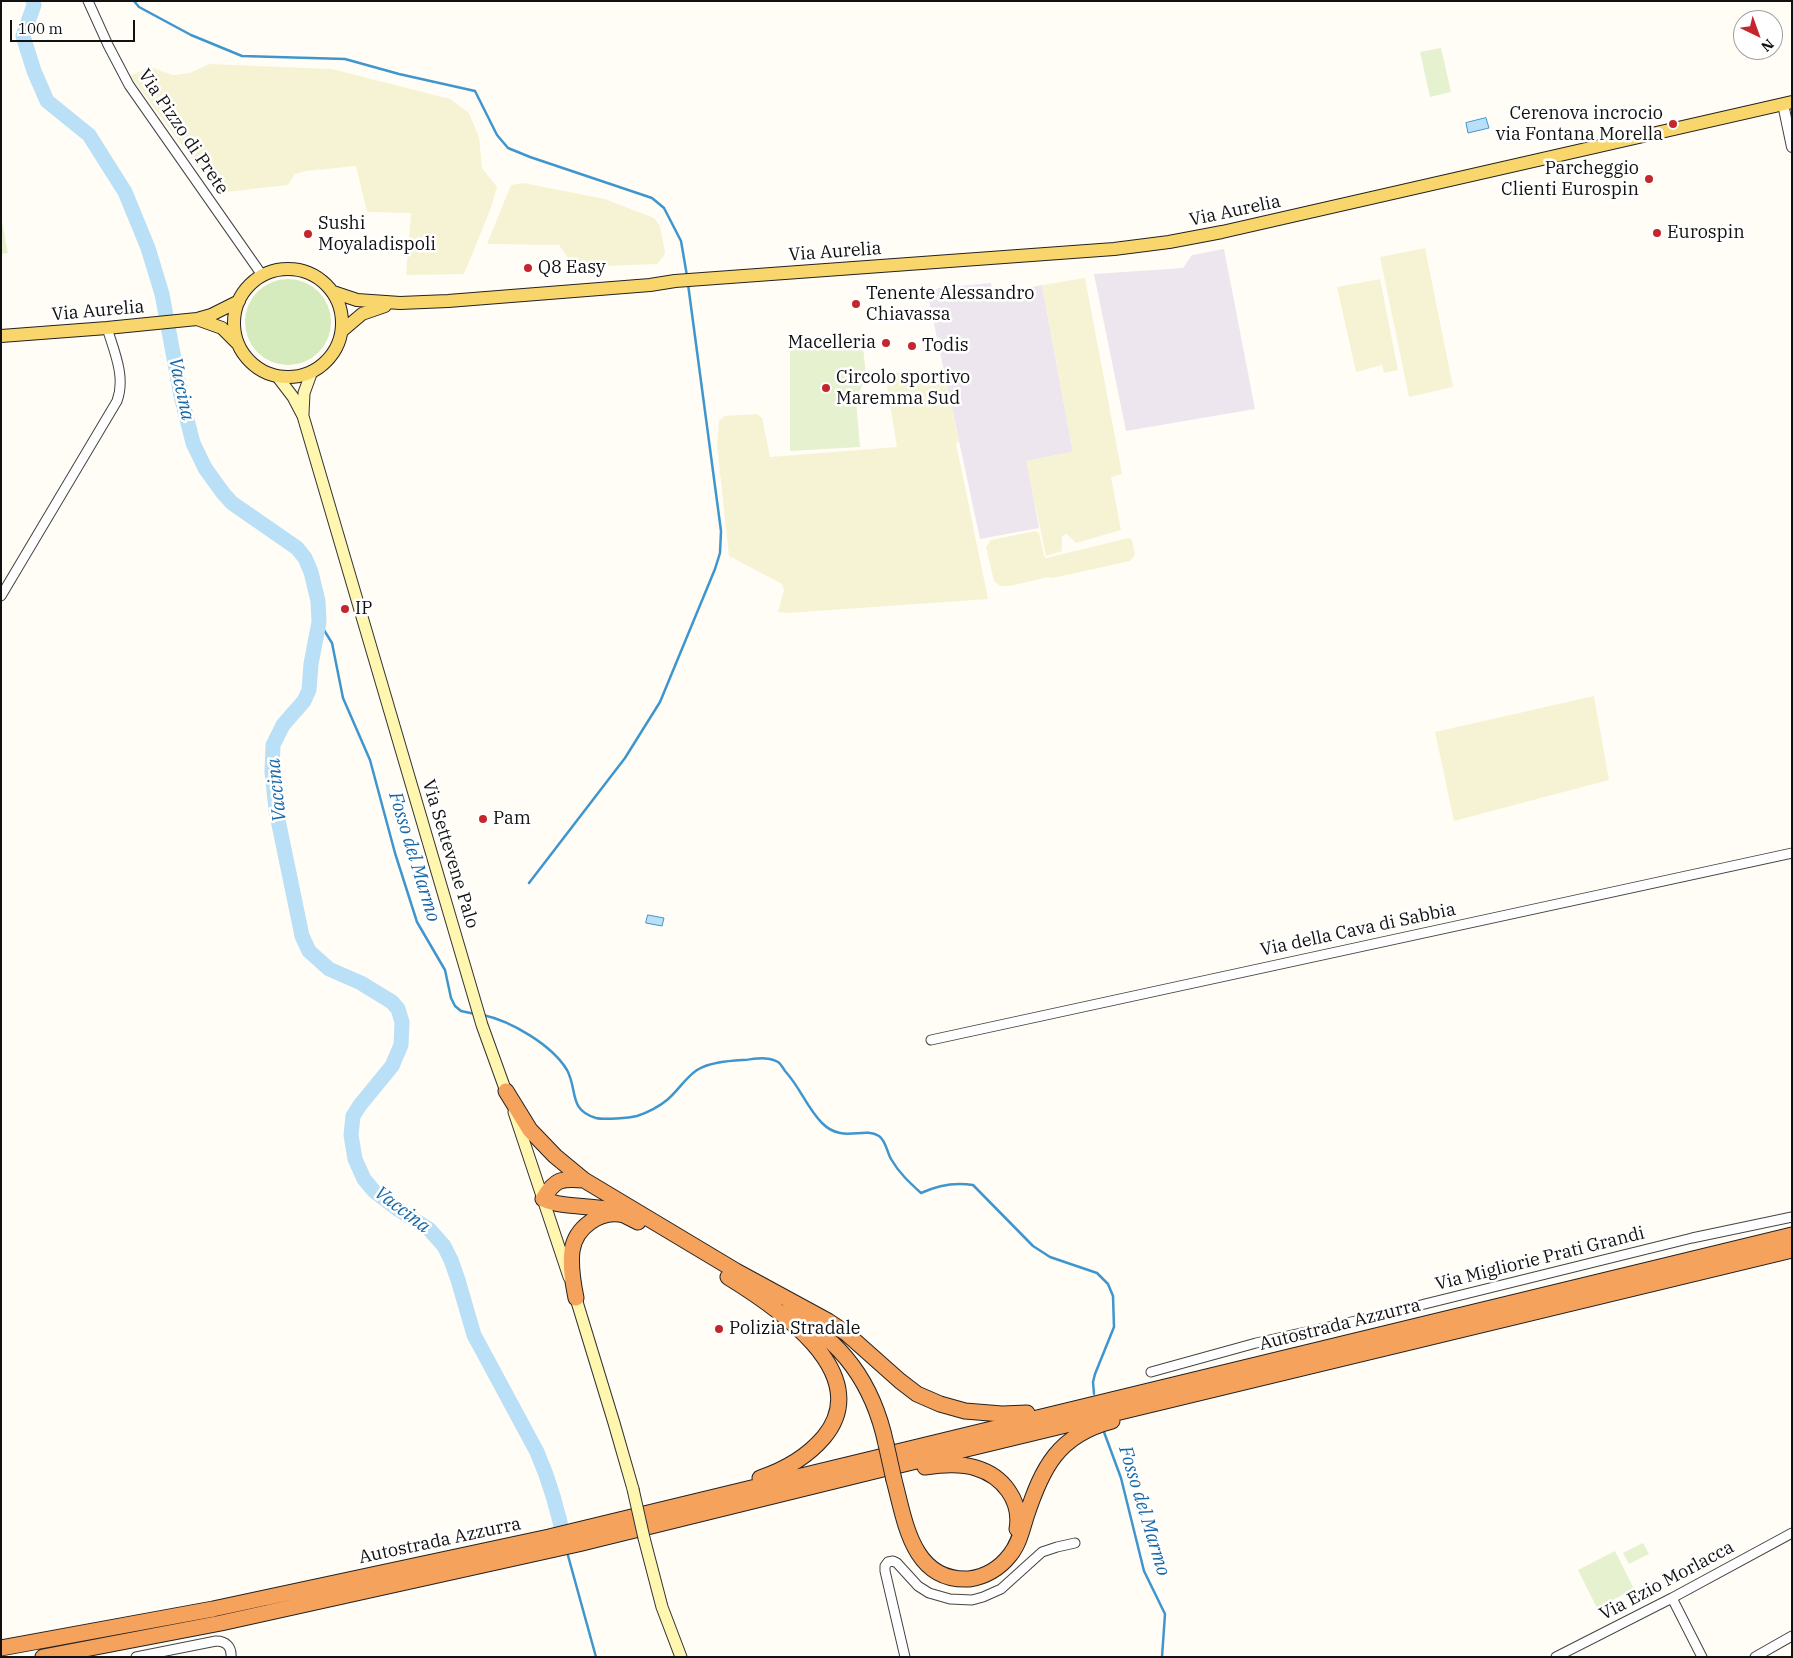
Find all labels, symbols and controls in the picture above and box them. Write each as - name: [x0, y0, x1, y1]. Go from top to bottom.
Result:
- scale bar: [12, 10, 138, 42]
- north arrow: [1733, 10, 1783, 60]
- text: 100 m: [18, 19, 63, 38]
- text: N: [1757, 35, 1778, 56]
- street label: Via Pizzo di Prete: [133, 65, 233, 199]
- place label: Cerenova incrocio via Fontana Morella: [1496, 103, 1663, 146]
- marker: Cerenova incrocio via Fontana Morella: [1667, 118, 1679, 130]
- place label: Parcheggio Clienti Eurospin: [1501, 158, 1639, 200]
- marker: Parcheggio Clienti Eurospin: [1643, 173, 1655, 185]
- street label: Via Aurelia: [1187, 191, 1283, 231]
- place label: Sushi Moyaladispoli: [318, 213, 436, 255]
- place label: Eurospin: [1667, 222, 1745, 244]
- marker: Eurospin: [1651, 227, 1663, 239]
- marker: Sushi Moyaladispoli: [302, 228, 314, 240]
- street label: Via Aurelia: [788, 238, 882, 266]
- place label: Q8 Easy: [538, 257, 606, 279]
- marker: Q8 Easy: [522, 262, 534, 274]
- place label: Tenente Alessandro Chiavassa: [866, 283, 1034, 326]
- street label: Via Aurelia: [51, 296, 145, 326]
- marker: Tenente Alessandro Chiavassa: [850, 298, 862, 310]
- place label: Macelleria: [788, 332, 876, 354]
- place label: Todis: [922, 335, 969, 357]
- marker: Macelleria: [880, 337, 892, 349]
- marker: Todis: [906, 340, 918, 352]
- water label: Vaccina: [163, 355, 199, 423]
- place label: Circolo sportivo Maremma Sud: [836, 367, 970, 409]
- marker: Circolo sportivo Maremma Sud: [820, 382, 832, 394]
- place label: IP: [355, 598, 372, 620]
- marker: IP: [339, 603, 351, 615]
- water label: Vaccina: [262, 757, 292, 823]
- street label: Via Settevene Palo: [417, 777, 483, 931]
- water label: Fosso del Marmo: [383, 789, 445, 925]
- place label: Pam: [493, 808, 531, 830]
- marker: Pam: [477, 813, 489, 825]
- street label: Via della Cava di Sabbia: [1258, 899, 1458, 961]
- water label: Vaccina: [370, 1182, 434, 1238]
- street label: Via Migliorie Prati Grandi: [1433, 1223, 1647, 1295]
- street label: Autostrada Azzurra: [1257, 1295, 1423, 1355]
- place label: Polizia Stradale: [729, 1318, 860, 1340]
- marker: Polizia Stradale: [713, 1323, 725, 1335]
- water label: Fosso del Marmo: [1113, 1443, 1175, 1579]
- street label: Autostrada Azzurra: [357, 1513, 523, 1569]
- street label: Via Ezio Morlacca: [1596, 1536, 1738, 1626]

